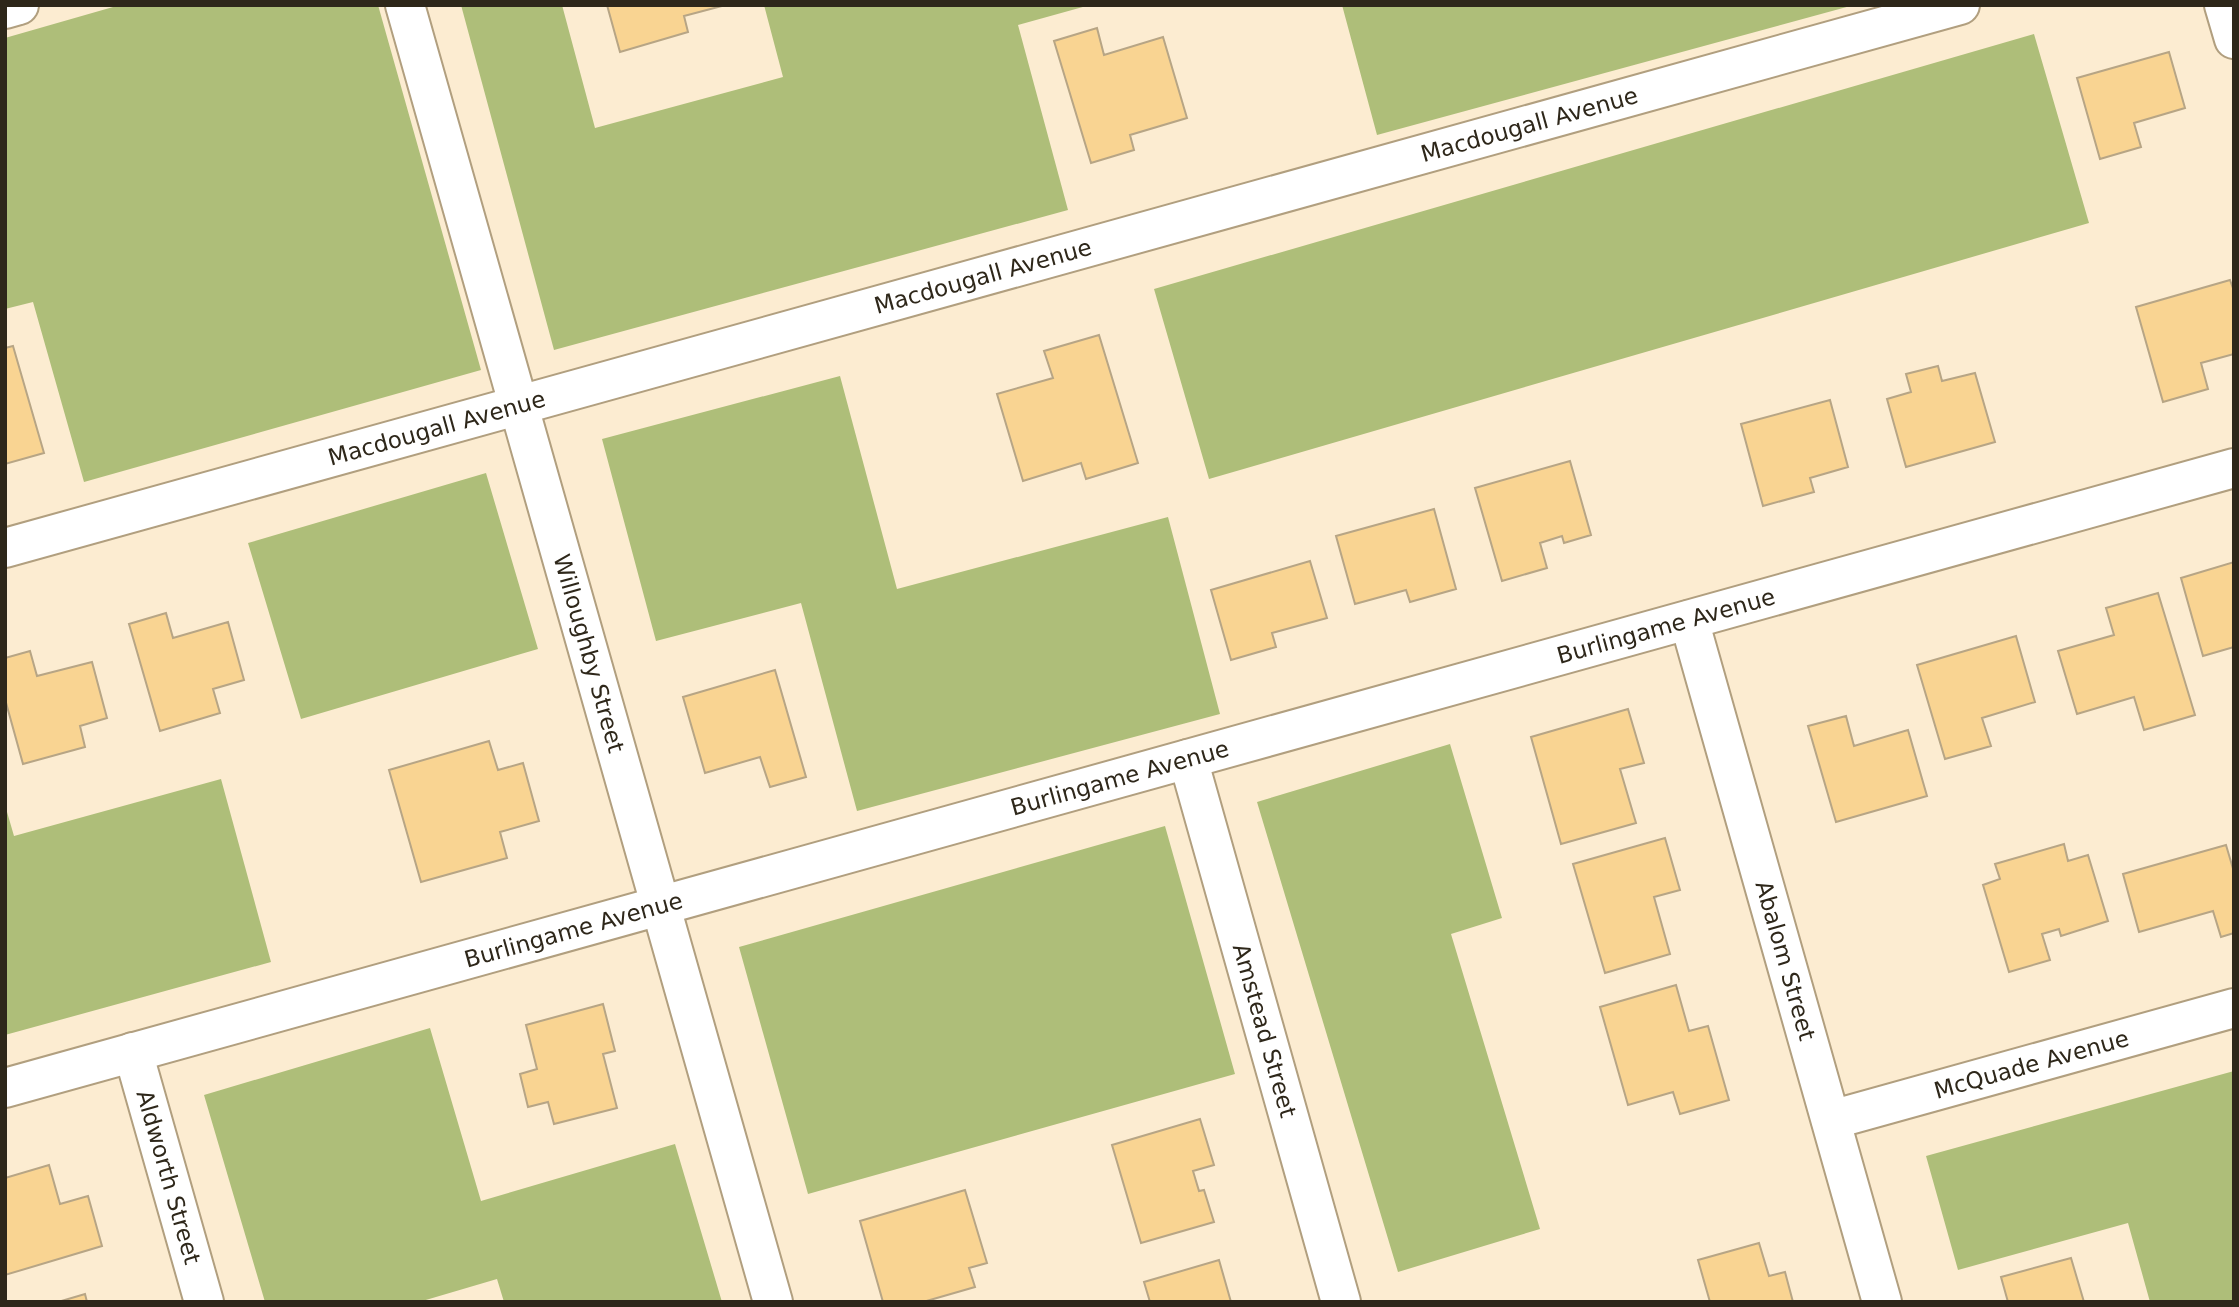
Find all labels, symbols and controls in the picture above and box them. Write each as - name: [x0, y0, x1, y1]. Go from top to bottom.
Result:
- street label: Macdougall Avenue: [1418, 82, 1641, 167]
- street label: Macdougall Avenue: [871, 234, 1094, 319]
- street label: Macdougall Avenue: [325, 386, 548, 471]
- street label: Willoughby Street: [549, 551, 629, 755]
- street label: Burlingame Avenue: [1554, 583, 1778, 669]
- street label: Burlingame Avenue: [1008, 735, 1232, 821]
- street label: Abalom Street: [1750, 878, 1820, 1043]
- street label: Burlingame Avenue: [461, 887, 685, 973]
- street label: Amstead Street: [1228, 941, 1301, 1120]
- street label: McQuade Avenue: [1931, 1025, 2132, 1104]
- street label: Aldworth Street: [131, 1087, 206, 1267]

